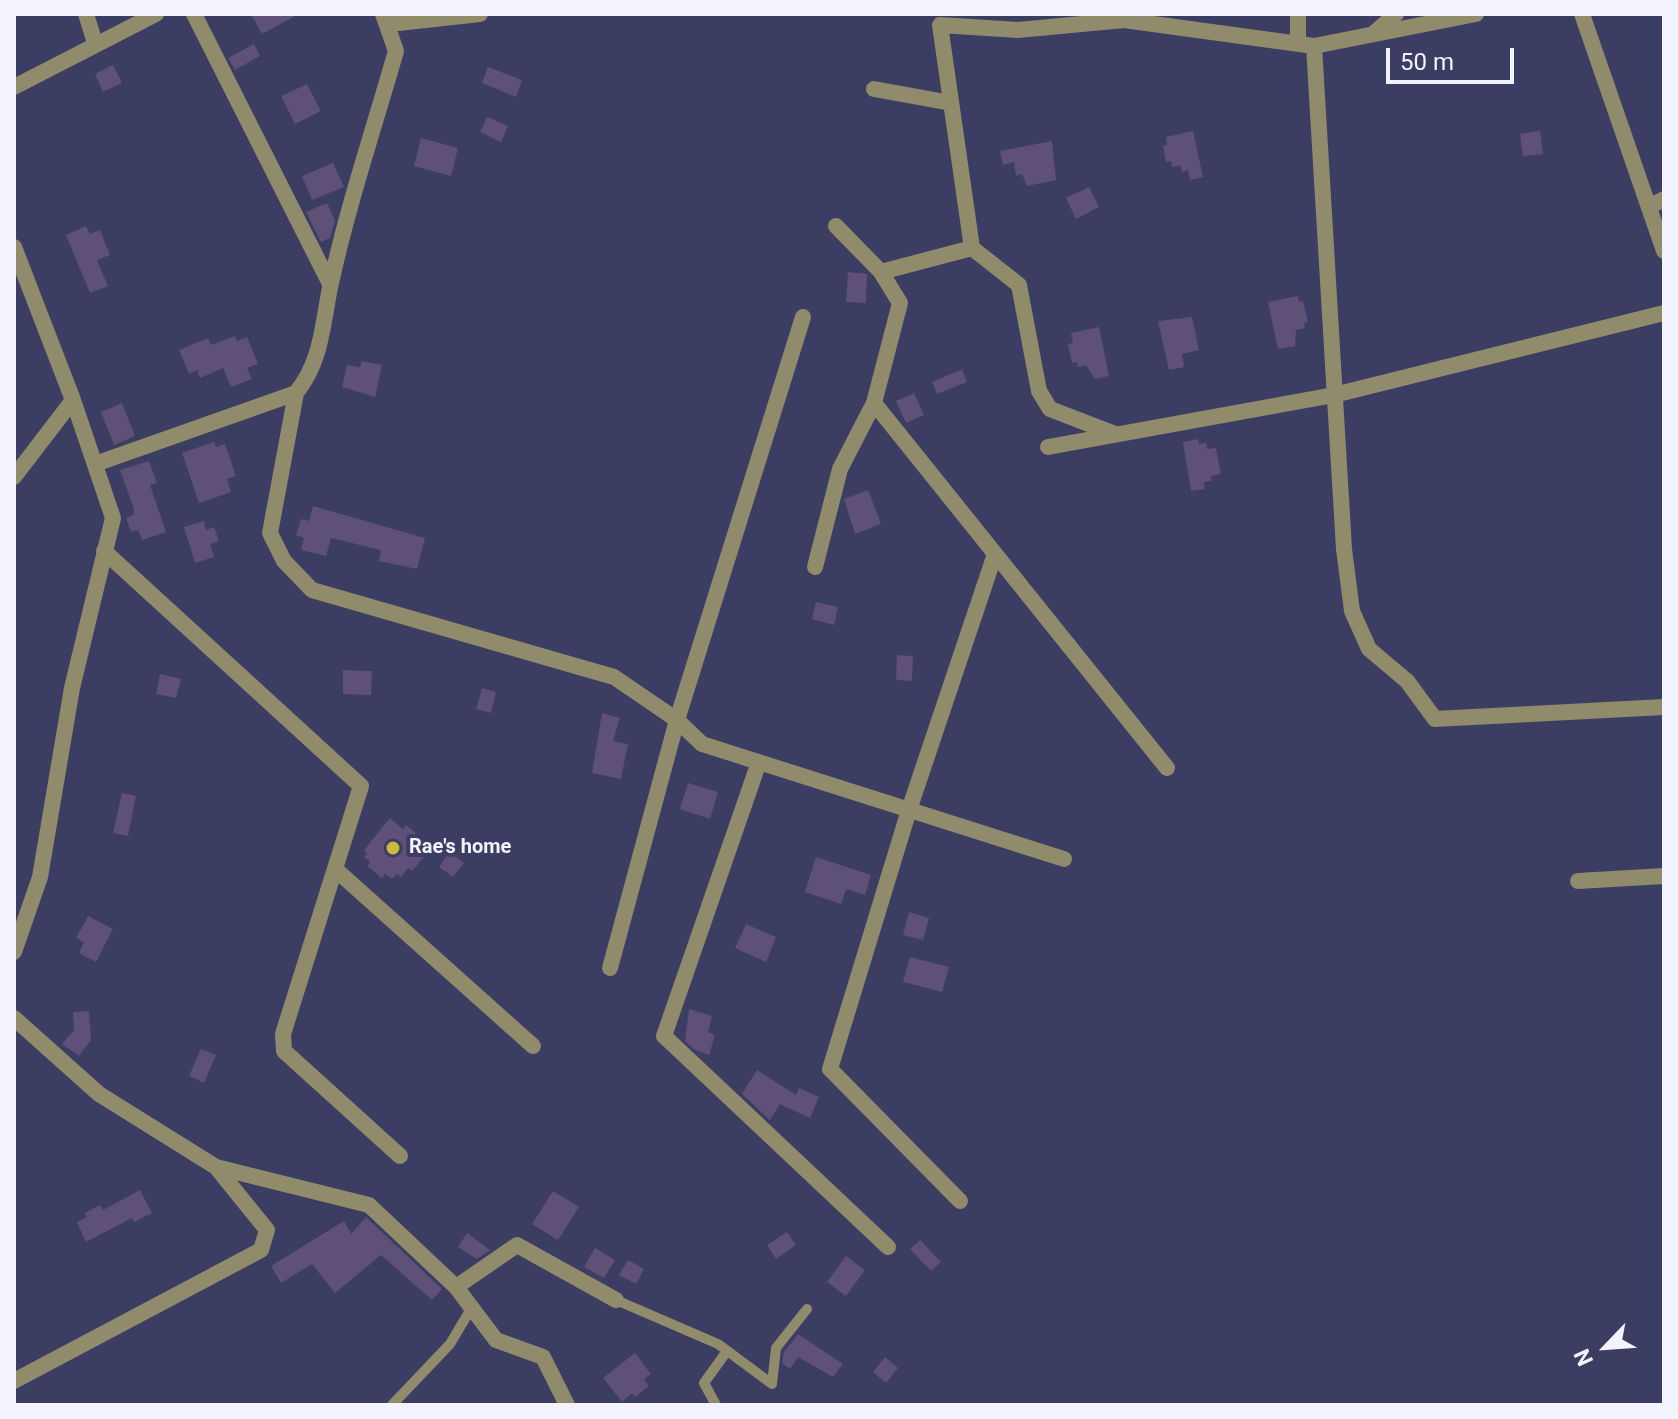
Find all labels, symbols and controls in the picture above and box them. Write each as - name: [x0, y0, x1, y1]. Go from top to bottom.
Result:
- scale bar: [1390, 32, 1518, 82]
- text: 50 m: [1400, 48, 1454, 76]
- place label: Rae's home: [409, 836, 511, 860]
- marker: Rae's home: [384, 839, 402, 857]
- north arrow: [1566, 1307, 1646, 1387]
- text: N: [1569, 1345, 1598, 1370]

